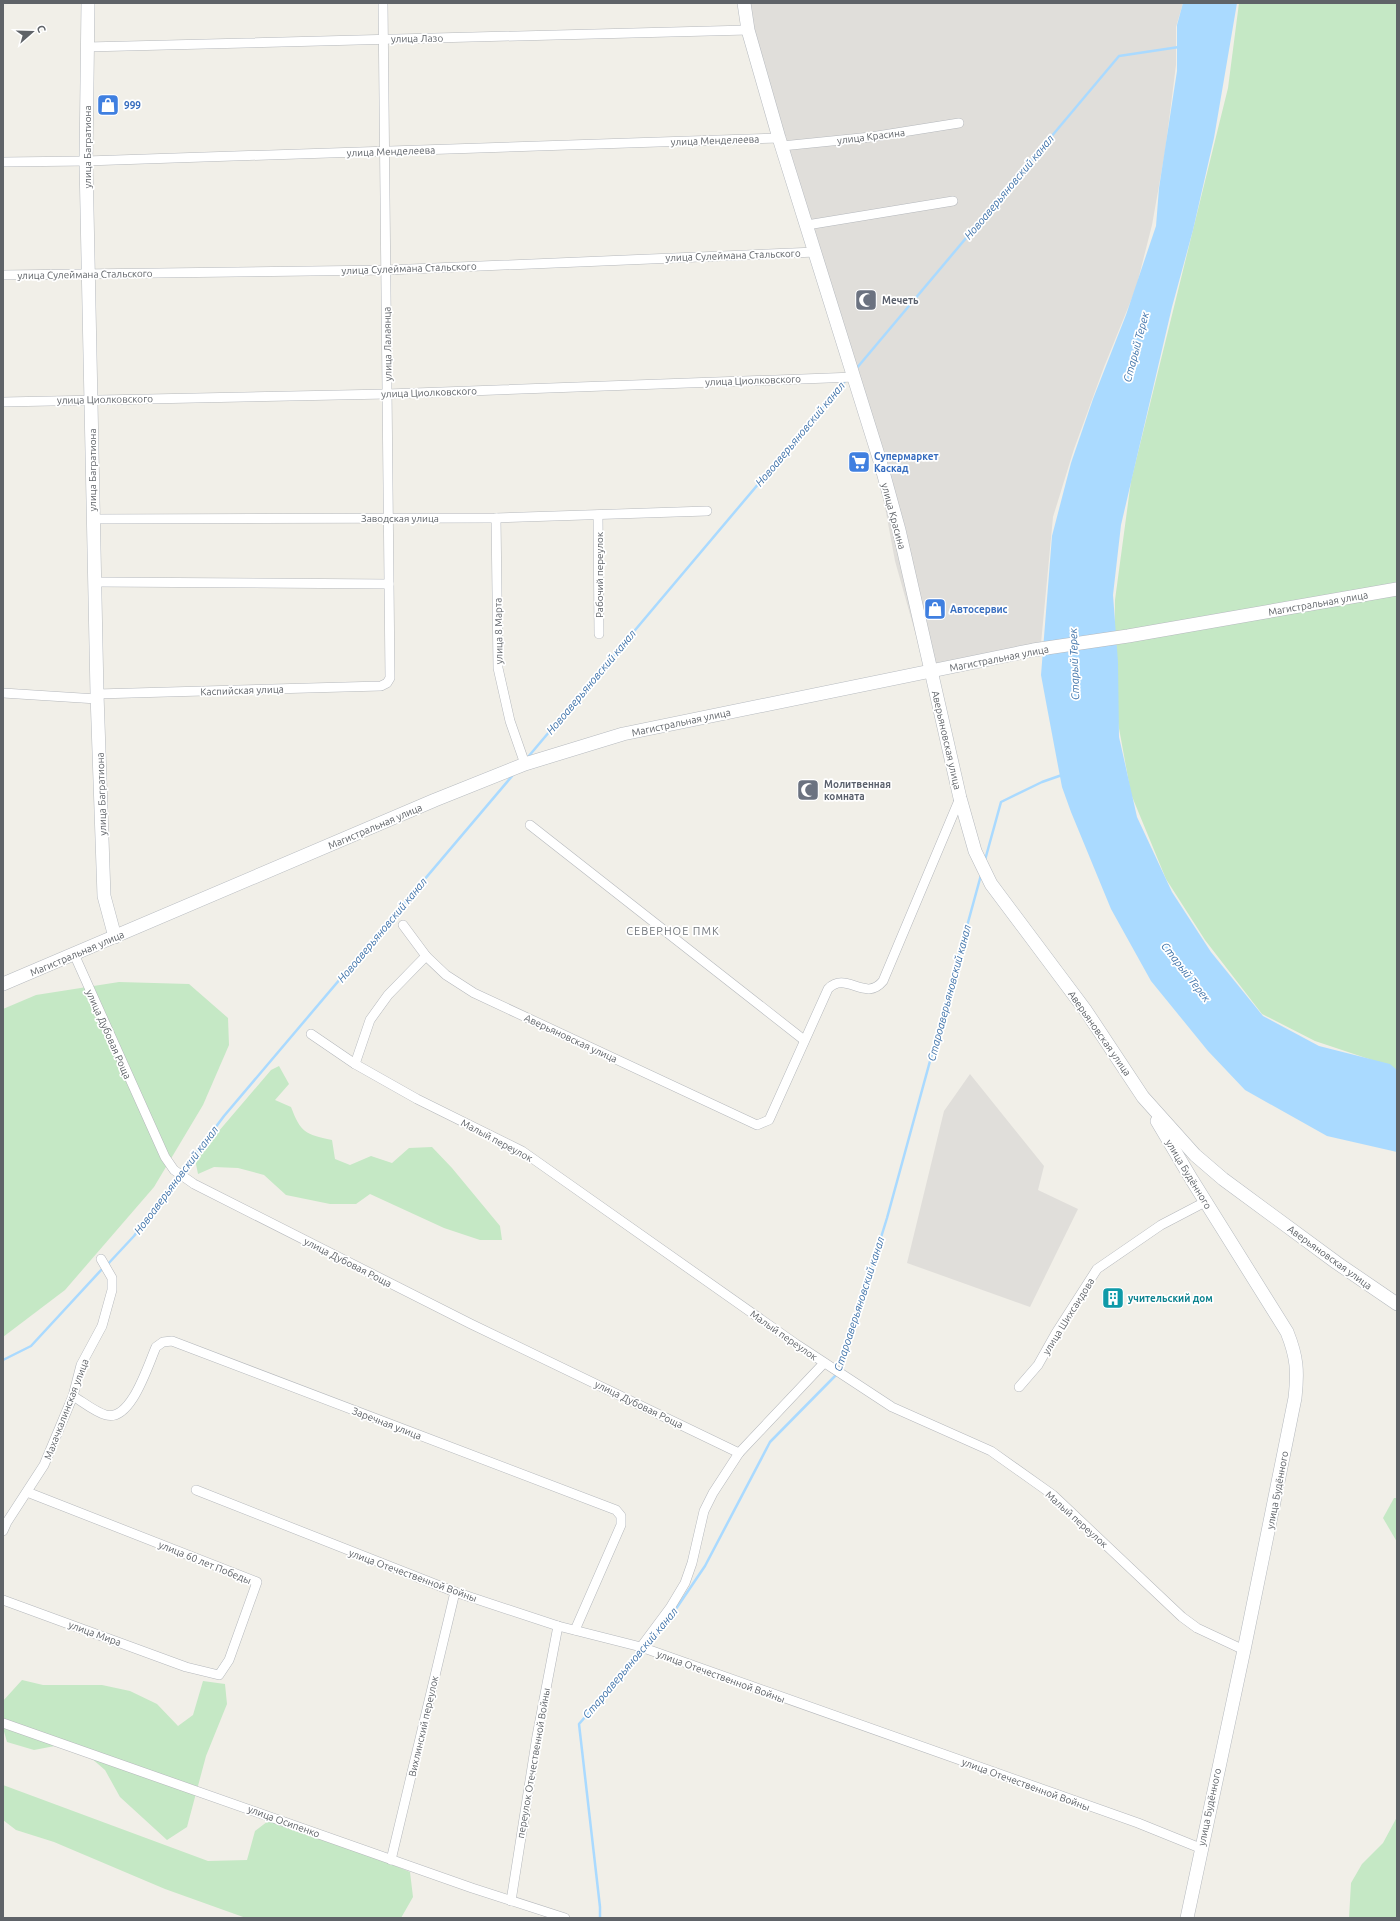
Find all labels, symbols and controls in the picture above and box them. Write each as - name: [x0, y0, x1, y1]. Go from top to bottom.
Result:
- north arrow: [12, 12, 52, 52]
- text: С: [35, 23, 48, 34]
- street label: улица Лазо: [391, 33, 443, 44]
- shop icon: 999: [95, 92, 121, 118]
- place label: 999: [124, 100, 141, 111]
- street label: улица Багратиона: [82, 105, 93, 189]
- street label: улица Красина: [836, 127, 906, 146]
- street label: улица Менделеева: [671, 133, 760, 148]
- water label: Новоаверьяновский канал: [962, 133, 1056, 241]
- street label: улица Менделеева: [347, 144, 436, 159]
- street label: улица Сулеймана Стальского: [665, 248, 801, 263]
- street label: улица Сулеймана Стальского: [341, 261, 477, 276]
- street label: улица Сулеймана Стальского: [17, 268, 153, 281]
- mosque icon: Мечеть: [853, 287, 879, 313]
- place label: Мечеть: [882, 295, 919, 306]
- street label: улица Лалаянца: [381, 306, 394, 382]
- water label: Старый Терек: [1121, 310, 1151, 384]
- street label: улица Циолковского: [705, 373, 801, 388]
- water label: Новоаверьяновский канал: [753, 380, 847, 488]
- street label: улица Циолковского: [381, 385, 477, 400]
- street label: улица Циолковского: [57, 393, 153, 406]
- street label: улица Багратиона: [87, 428, 98, 512]
- supermarket icon: Супермаркет Каскад: [846, 449, 872, 475]
- place label: Супермаркет Каскад: [874, 451, 939, 474]
- street label: улица Красина: [879, 482, 908, 551]
- street label: Заводская улица: [361, 513, 439, 524]
- street label: Рабочий переулок: [594, 532, 605, 618]
- street label: Магистральная улица: [1267, 589, 1369, 618]
- shop icon: Автосервис: [922, 596, 948, 622]
- street label: улица 8 Марта: [492, 597, 505, 665]
- place label: Автосервис: [950, 604, 1008, 615]
- water label: Старый Терек: [1067, 627, 1081, 700]
- water label: Новоаверьяновский канал: [544, 628, 638, 736]
- street label: Магистральная улица: [948, 643, 1050, 674]
- street label: Каспийская улица: [200, 684, 284, 697]
- street label: Аверьяновская улица: [930, 690, 963, 791]
- street label: Магистральная улица: [631, 707, 732, 738]
- street label: улица Багратиона: [95, 752, 108, 836]
- mosque icon: Молитвенная комната: [795, 777, 821, 803]
- place label: Молитвенная комната: [824, 779, 891, 802]
- street label: Магистральная улица: [327, 802, 424, 851]
- water label: Новоаверьяновский канал: [335, 876, 429, 984]
- water label: Староаверьяновский канал: [925, 923, 973, 1063]
- district label: СЕВЕРНОЕ ПМК: [626, 925, 720, 937]
- street label: Магистральная улица: [29, 929, 126, 978]
- water label: Старый Терек: [1159, 940, 1213, 1004]
- street label: улица Дубовая Роща: [84, 988, 133, 1081]
- street label: Аверьяновская улица: [1066, 989, 1133, 1078]
- street label: Аверьяновская улица: [523, 1012, 619, 1065]
- street label: Малый переулок: [459, 1117, 534, 1164]
- water label: Новоаверьяновский канал: [131, 1124, 221, 1236]
- street label: улица Будённого: [1163, 1137, 1214, 1211]
- street label: Аверьяновская улица: [1286, 1223, 1374, 1292]
- water label: Староаверьяновский канал: [832, 1235, 886, 1373]
- street label: улица Дубовая Роща: [302, 1236, 393, 1289]
- street label: улица Шихсаидова: [1040, 1276, 1096, 1357]
- building icon: учительский дом: [1100, 1285, 1126, 1311]
- place label: учительский дом: [1128, 1293, 1213, 1304]
- street label: Малый переулок: [748, 1308, 819, 1363]
- street label: Махачкалинская улица: [42, 1357, 91, 1461]
- street label: улица Дубовая Роща: [593, 1378, 685, 1431]
- street label: Заречная улица: [351, 1405, 423, 1442]
- street label: улица Будённого: [1265, 1450, 1290, 1530]
- street label: Малый переулок: [1043, 1489, 1110, 1550]
- street label: улица 60 лет Победы: [157, 1539, 253, 1586]
- street label: улица Отечественной Войны: [347, 1547, 478, 1604]
- water label: Староаверьяновский канал: [580, 1605, 680, 1721]
- street label: улица Мира: [67, 1619, 123, 1648]
- street label: улица Отечественной Войны: [655, 1648, 786, 1705]
- street label: Вихлинский переулок: [407, 1675, 440, 1778]
- street label: переулок Отечественной Войны: [515, 1687, 552, 1839]
- street label: улица Отечественной Войны: [960, 1756, 1091, 1813]
- street label: улица Будённого: [1196, 1767, 1223, 1847]
- street label: улица Осипенко: [246, 1803, 322, 1840]

